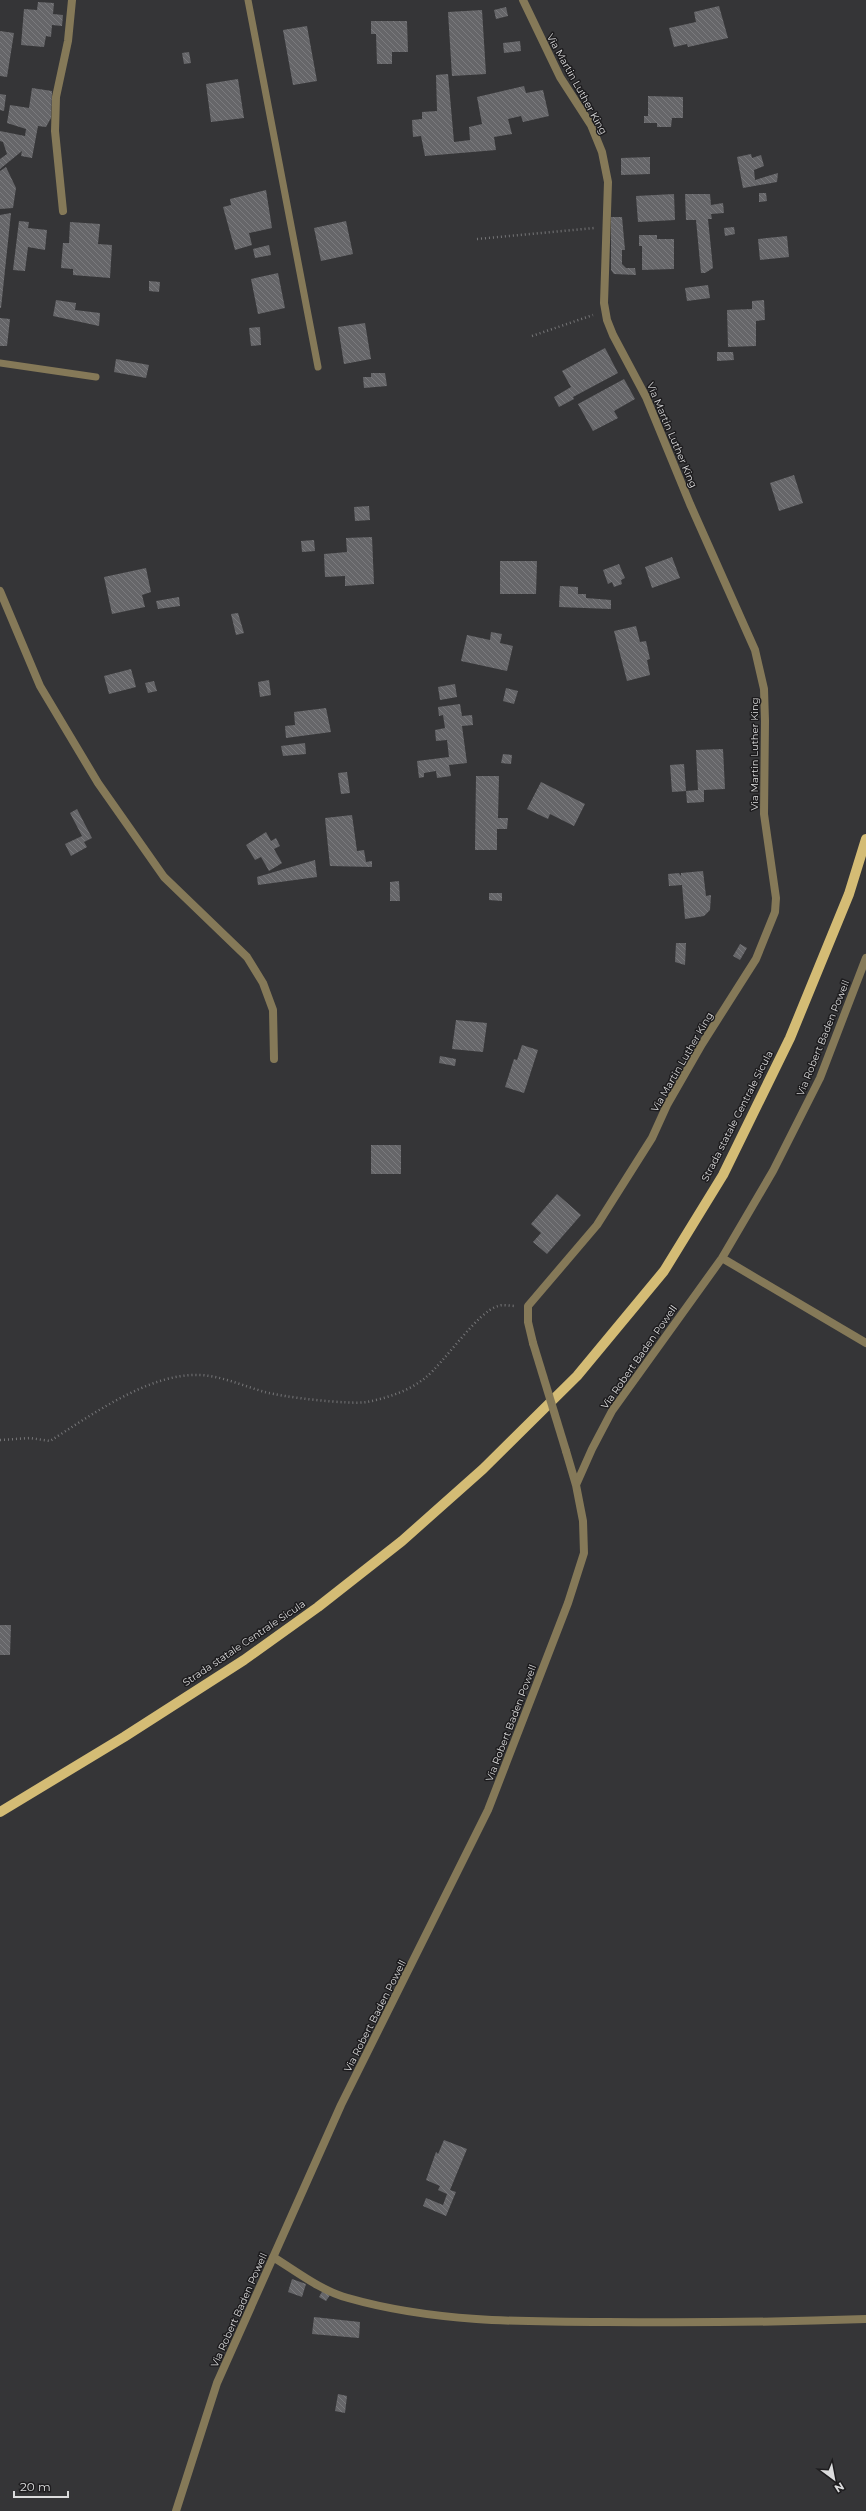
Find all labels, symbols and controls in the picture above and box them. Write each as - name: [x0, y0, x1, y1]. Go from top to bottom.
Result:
- street label: Via Martin Luther King: [544, 31, 610, 137]
- street label: Via Martin Luther King: [644, 380, 700, 490]
- street label: Via Martin Luther King: [748, 697, 761, 811]
- street label: Via Robert Baden Powell: [794, 978, 852, 1098]
- street label: Via Martin Luther King: [648, 1010, 716, 1114]
- street label: Strada statale Centrale Sicula: [698, 1048, 776, 1184]
- street label: Via Robert Baden Powell: [598, 1302, 680, 1412]
- street label: Strada statale Centrale Sicula: [180, 1597, 308, 1689]
- street label: Via Robert Baden Powell: [483, 1663, 539, 1783]
- street label: Via Robert Baden Powell: [341, 1958, 409, 2074]
- street label: Via Robert Baden Powell: [208, 2251, 270, 2369]
- north arrow: [814, 2459, 854, 2499]
- scale bar: [14, 2473, 68, 2499]
- text: 20 m: [20, 2479, 51, 2494]
- text: N: [832, 2479, 847, 2496]

